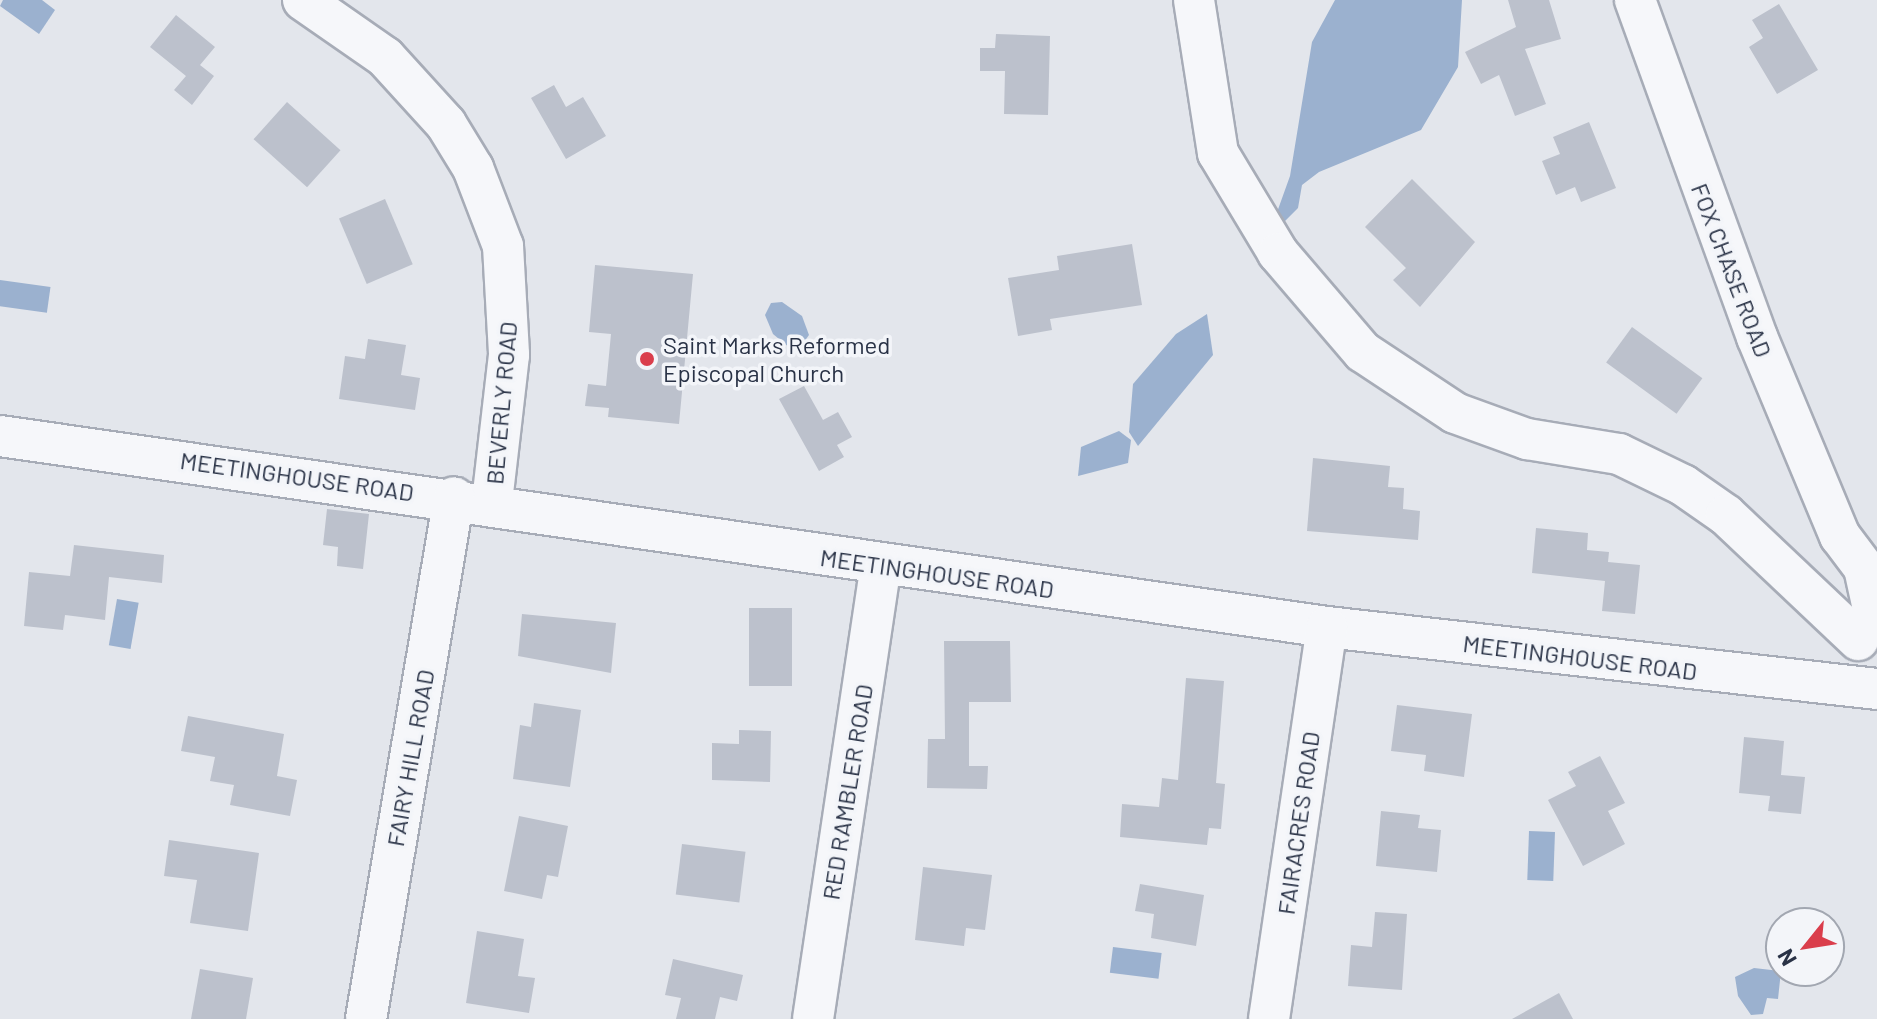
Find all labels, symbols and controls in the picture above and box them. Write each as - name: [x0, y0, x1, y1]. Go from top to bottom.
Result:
- street label: FOX CHASE ROAD: [1686, 179, 1778, 361]
- street label: BEVERLY ROAD: [480, 320, 522, 486]
- place label: Saint Marks Reformed Episcopal Church: [663, 331, 890, 387]
- marker: Saint Marks Reformed Episcopal Church: [638, 350, 656, 368]
- street label: MEETINGHOUSE ROAD: [178, 445, 416, 507]
- street label: MEETINGHOUSE ROAD: [818, 542, 1056, 604]
- street label: MEETINGHOUSE ROAD: [1461, 628, 1699, 686]
- street label: FAIRY HILL ROAD: [380, 667, 440, 849]
- street label: RED RAMBLER ROAD: [816, 682, 878, 902]
- street label: FAIRACRES ROAD: [1271, 730, 1325, 916]
- north arrow: [1765, 907, 1845, 987]
- text: N: [1771, 945, 1801, 971]

